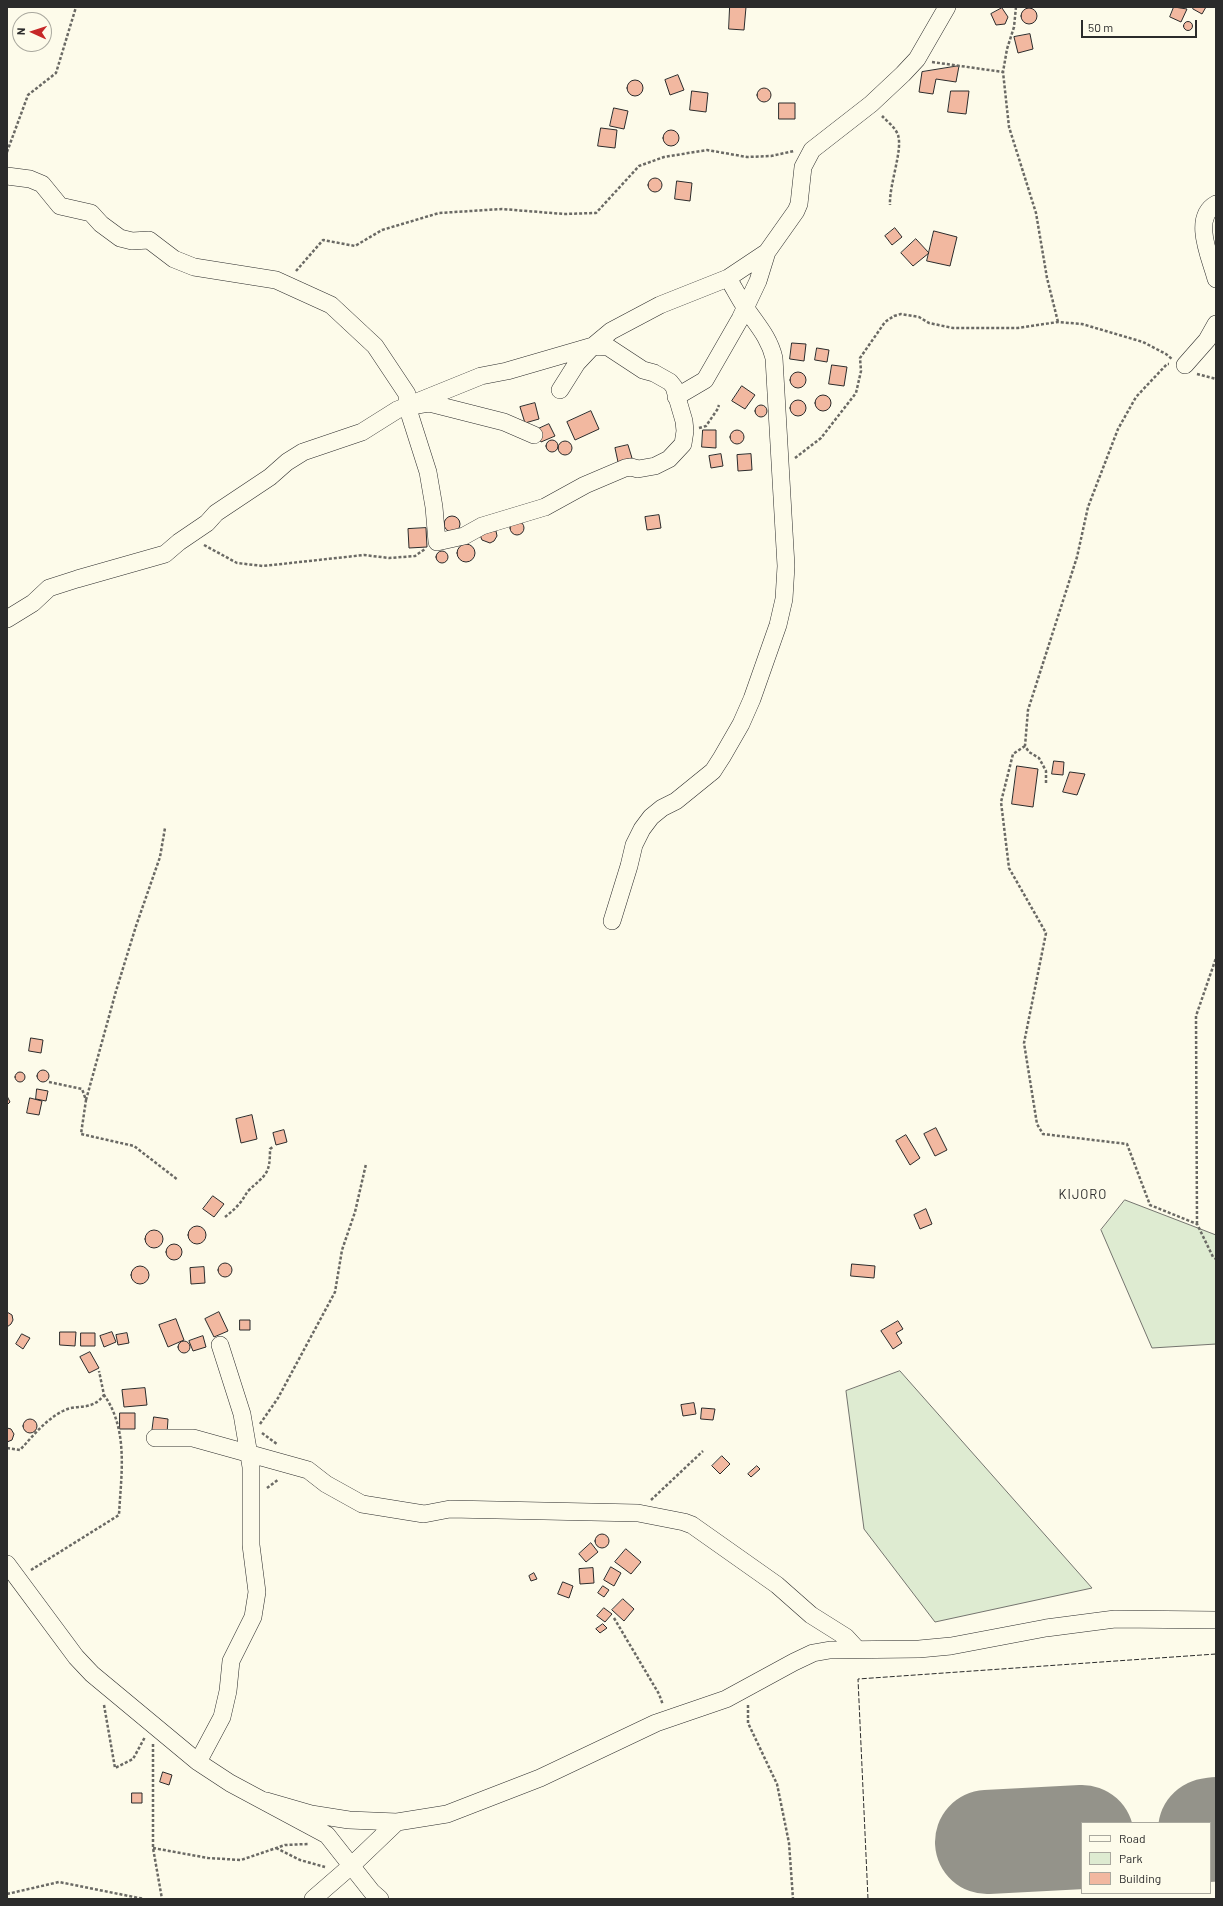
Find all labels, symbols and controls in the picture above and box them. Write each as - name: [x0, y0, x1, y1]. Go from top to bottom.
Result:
- north arrow: [12, 12, 52, 52]
- scale bar: [1083, 12, 1199, 38]
- text: 50 m: [1088, 20, 1113, 34]
- text: N: [14, 27, 27, 35]
- district label: KIJORO: [1059, 1187, 1107, 1203]
- legend: [1081, 1822, 1211, 1894]
- text: Road: [1119, 1831, 1146, 1845]
- text: Park: [1119, 1851, 1143, 1865]
- text: Building: [1119, 1871, 1161, 1885]

